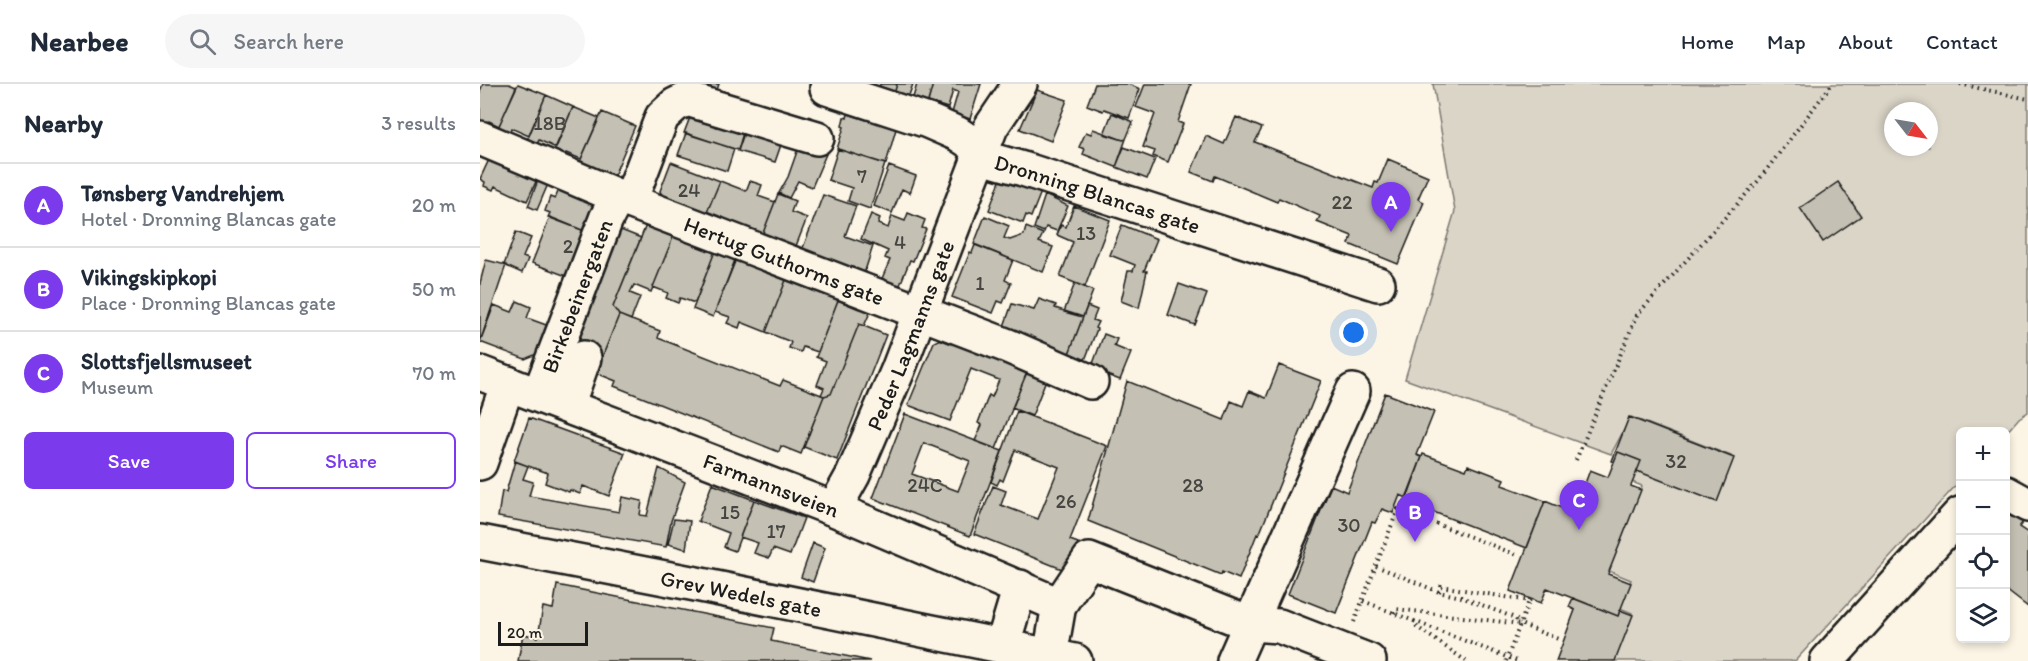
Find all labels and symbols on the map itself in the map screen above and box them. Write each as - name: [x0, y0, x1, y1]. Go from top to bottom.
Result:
- north arrow: [1884, 102, 1938, 156]
- house number: 18B: [533, 111, 567, 135]
- street label: Dronning Blancas gate: [991, 148, 1204, 239]
- house number: 7: [857, 164, 867, 188]
- house number: 24: [678, 178, 700, 202]
- pin: A: [1372, 182, 1410, 232]
- house number: 22: [1331, 190, 1353, 214]
- street label: Hertug Guthorms gate: [680, 210, 888, 311]
- street label: Birkebeinergaten: [535, 215, 618, 377]
- house number: 13: [1076, 221, 1096, 245]
- house number: 4: [894, 230, 906, 254]
- house number: 2: [563, 234, 574, 258]
- street label: Peder Lagmanns gate: [860, 236, 960, 434]
- house number: 1: [975, 271, 985, 295]
- your location: [1339, 318, 1368, 347]
- street label: Farmannsveien: [700, 447, 844, 523]
- house number: 32: [1665, 449, 1687, 473]
- house number: 24C: [907, 473, 943, 497]
- house number: 28: [1182, 473, 1204, 497]
- pin: C: [1560, 480, 1598, 530]
- house number: 26: [1055, 489, 1077, 513]
- pin: B: [1396, 492, 1434, 542]
- house number: 15: [720, 500, 740, 524]
- house number: 30: [1337, 513, 1361, 537]
- house number: 17: [766, 519, 786, 543]
- street label: Grev Wedels gate: [658, 564, 824, 623]
- scale bar: [498, 619, 588, 646]

